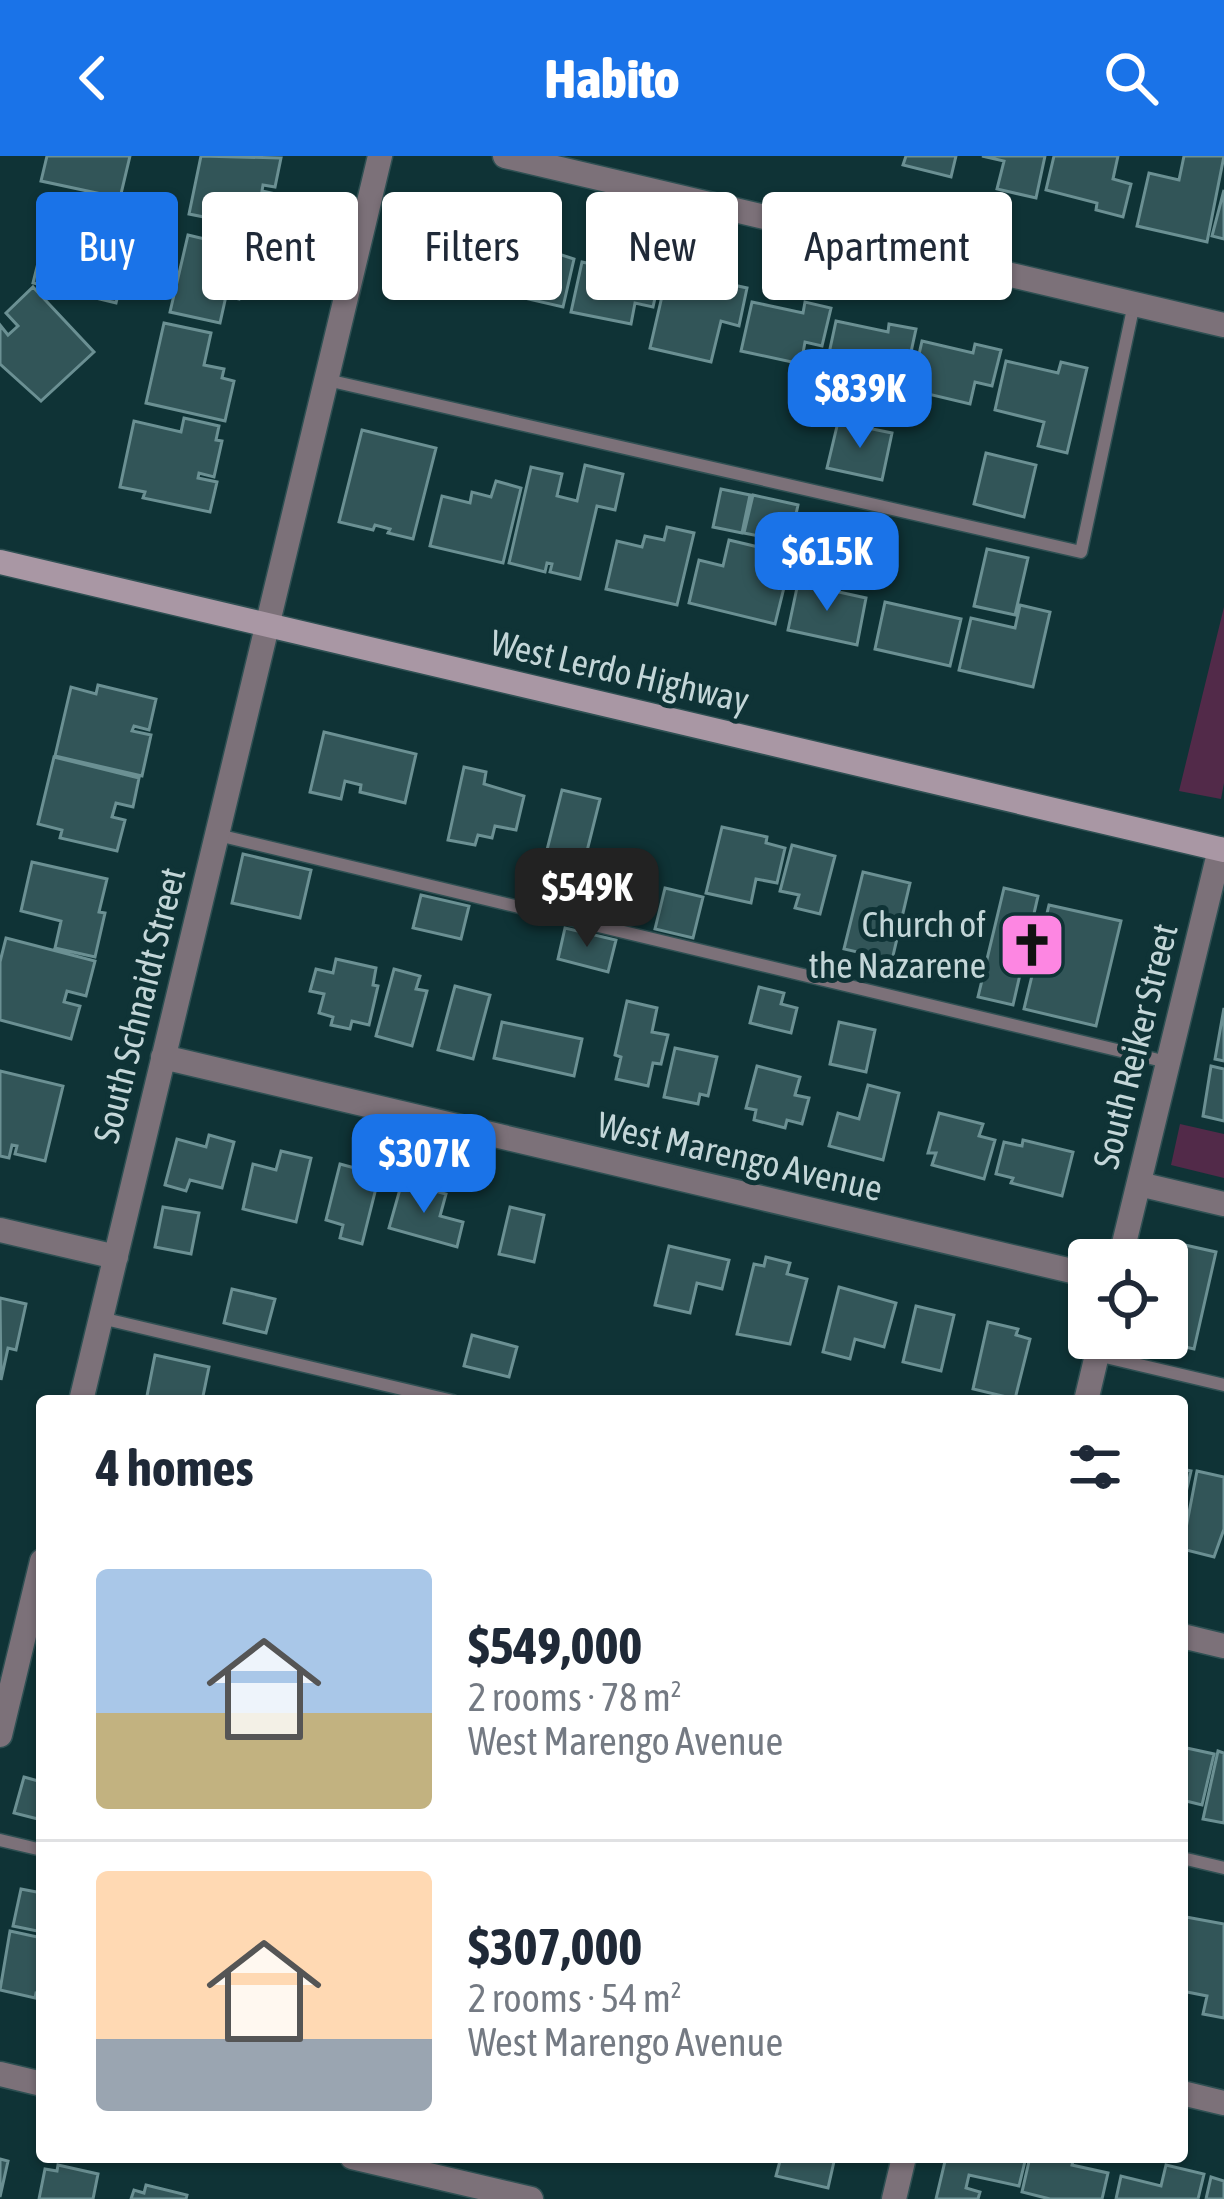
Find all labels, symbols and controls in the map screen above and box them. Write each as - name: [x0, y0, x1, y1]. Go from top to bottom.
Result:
- icon: back: [60, 45, 126, 111]
- icon: search: [1098, 45, 1164, 111]
- text: Habito: [545, 48, 679, 109]
- chip: Buy: [36, 192, 178, 300]
- chip: Rent: [202, 192, 358, 300]
- chip: Filters: [382, 192, 562, 300]
- chip: New: [586, 192, 738, 300]
- chip: Apartment: [762, 192, 1012, 300]
- pin: $839K: [776, 349, 944, 451]
- text: $839K: [815, 366, 905, 410]
- pin: $615K: [743, 512, 911, 614]
- text: $615K: [782, 529, 872, 573]
- street label: West Lerdo Highway: [487, 621, 753, 721]
- pin: $549K: [503, 848, 671, 950]
- street label: South Schnaidt Street: [85, 863, 193, 1147]
- text: $549K: [542, 865, 632, 909]
- place label: Church of the Nazarene: [808, 903, 986, 986]
- church icon: Church of the Nazarene: [997, 910, 1067, 980]
- street label: South Reiker Street: [1084, 919, 1186, 1173]
- street label: West Marengo Avenue: [594, 1103, 886, 1209]
- pin: $307K: [340, 1114, 508, 1216]
- text: $307K: [379, 1131, 469, 1175]
- map controls: [1068, 1239, 1188, 1359]
- button: locate: [1068, 1239, 1188, 1359]
- icon: filters: [1062, 1434, 1128, 1500]
- text: 4 homes: [96, 1438, 254, 1497]
- text: $549,000: [468, 1616, 642, 1675]
- icon: home: [192, 1617, 336, 1761]
- text: 2 rooms · 78 m²: [468, 1675, 682, 1719]
- text: West Marengo Avenue: [468, 1719, 783, 1763]
- text: $307,000: [468, 1917, 642, 1976]
- icon: home: [192, 1919, 336, 2063]
- text: 2 rooms · 54 m²: [468, 1976, 682, 2020]
- text: West Marengo Avenue: [468, 2020, 783, 2064]

